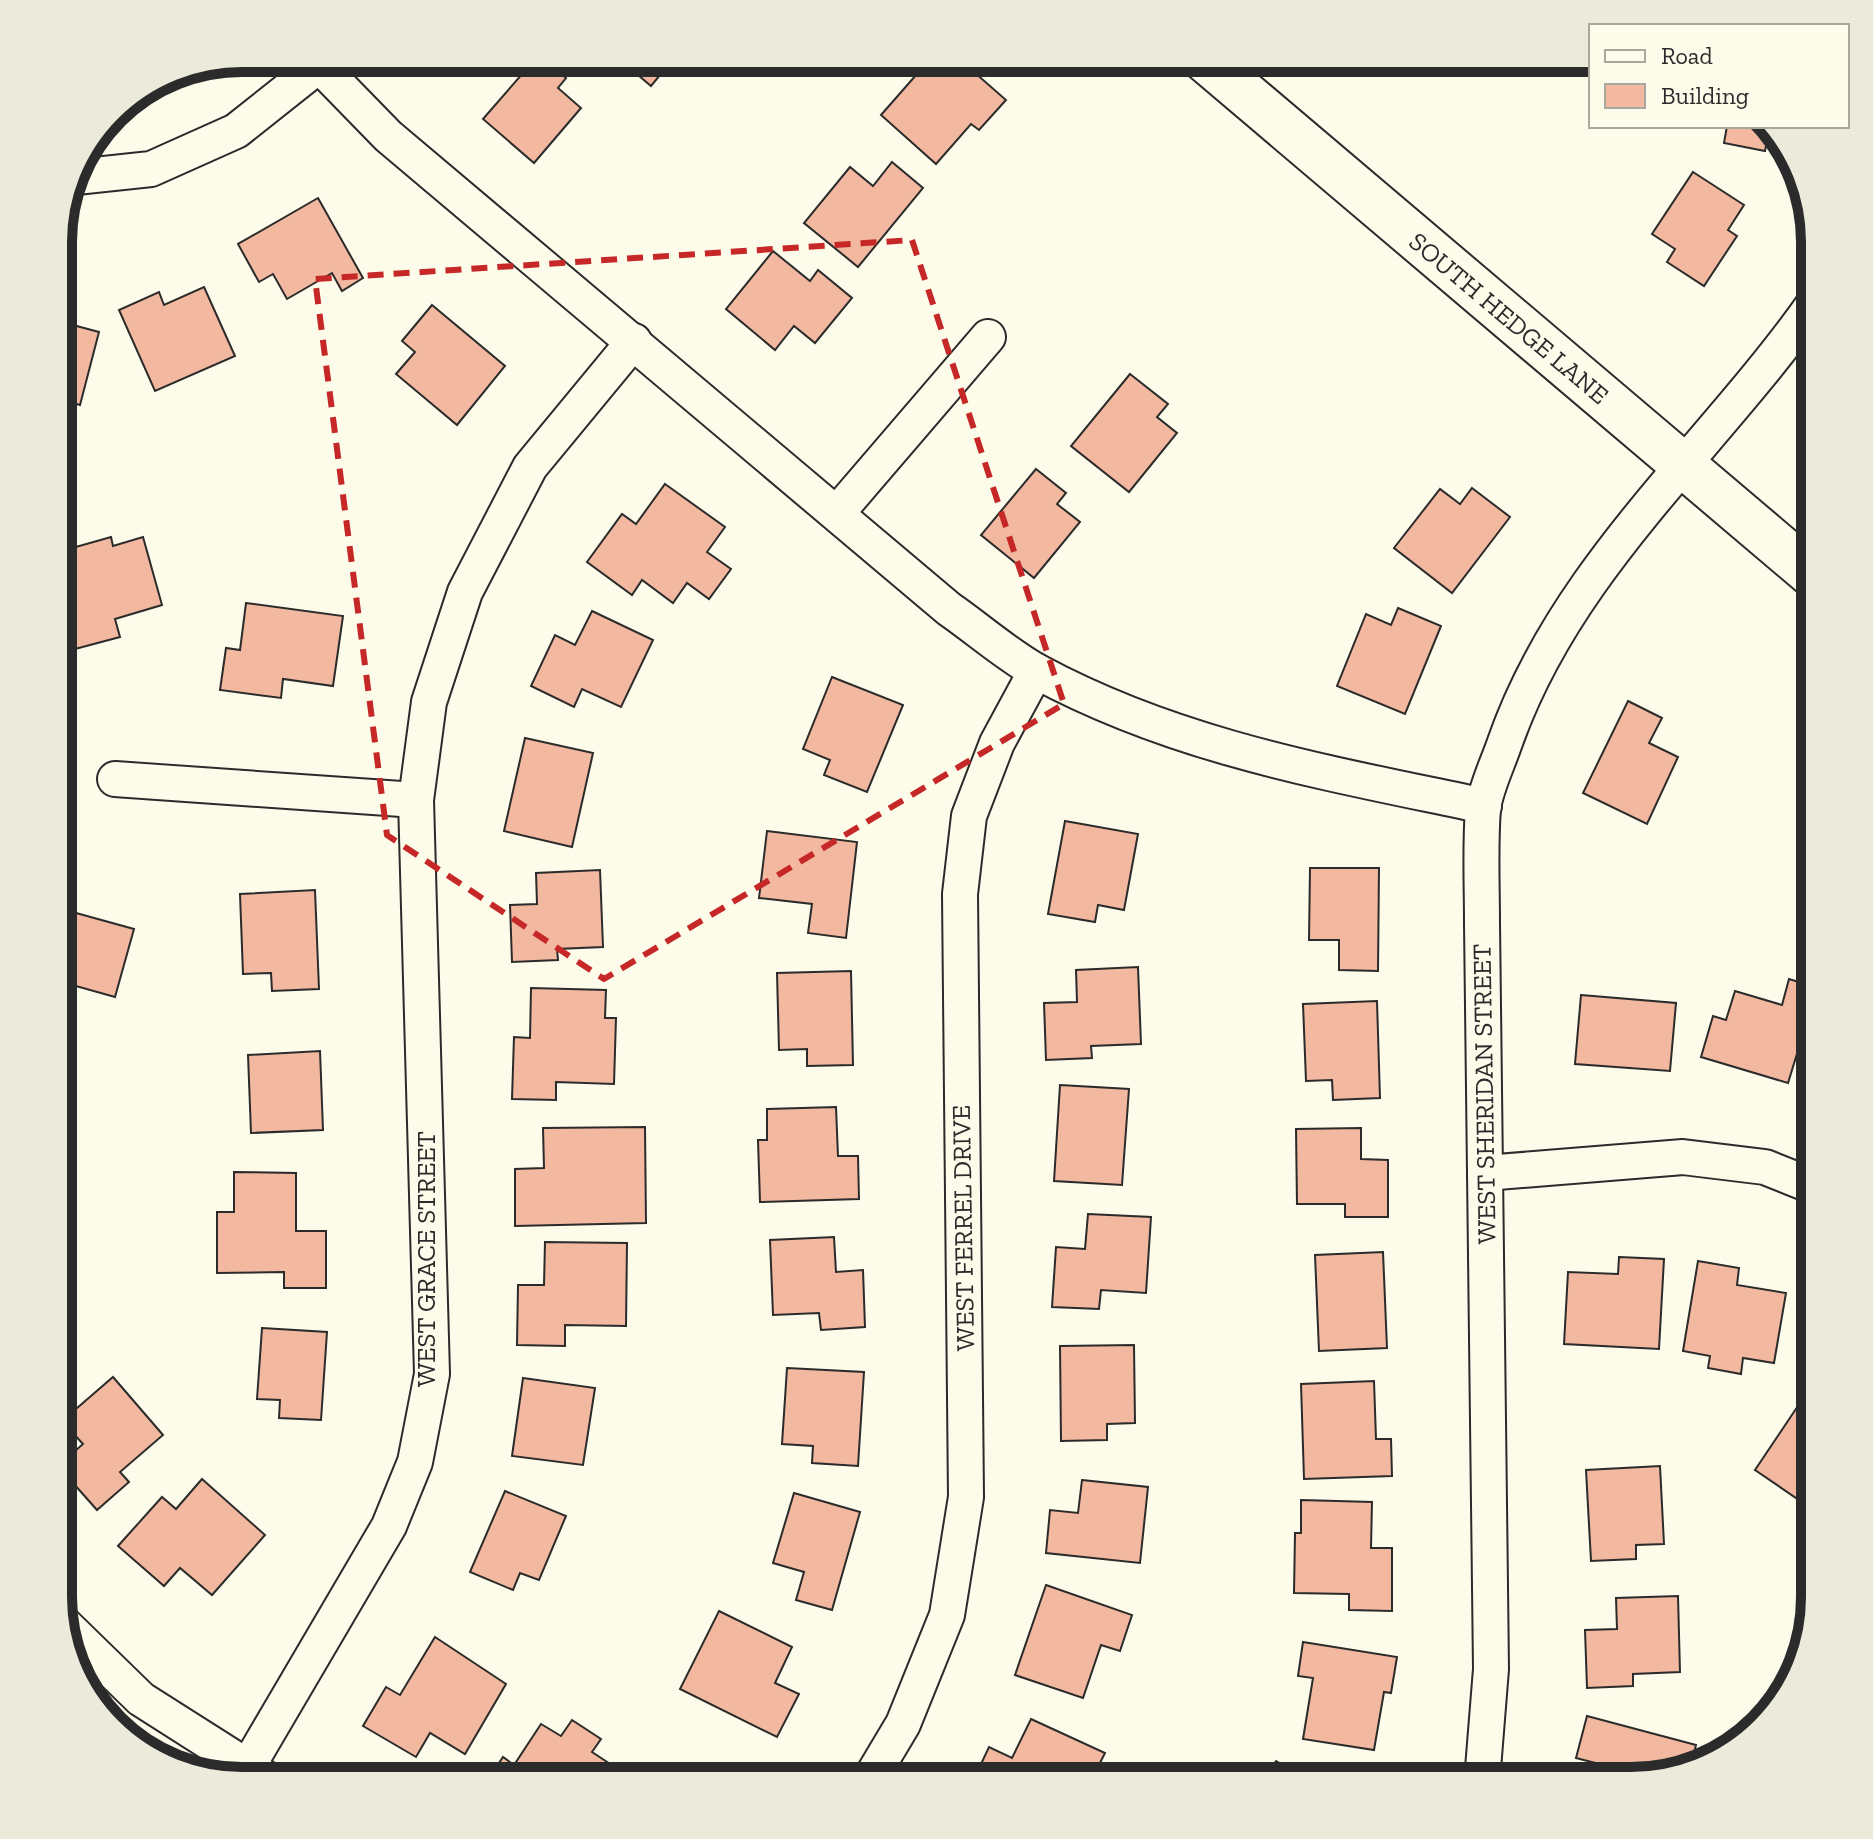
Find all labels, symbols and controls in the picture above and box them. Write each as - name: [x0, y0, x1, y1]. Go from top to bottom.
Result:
- legend: [1589, 24, 1849, 128]
- text: Road: [1661, 41, 1713, 70]
- text: Building: [1661, 81, 1749, 110]
- street label: SOUTH HEDGE LANE: [1403, 225, 1615, 411]
- street label: WEST SHERIDAN STREET: [1465, 944, 1503, 1244]
- street label: WEST FERREL DRIVE: [945, 1105, 981, 1351]
- street label: WEST GRACE STREET: [410, 1131, 442, 1387]

